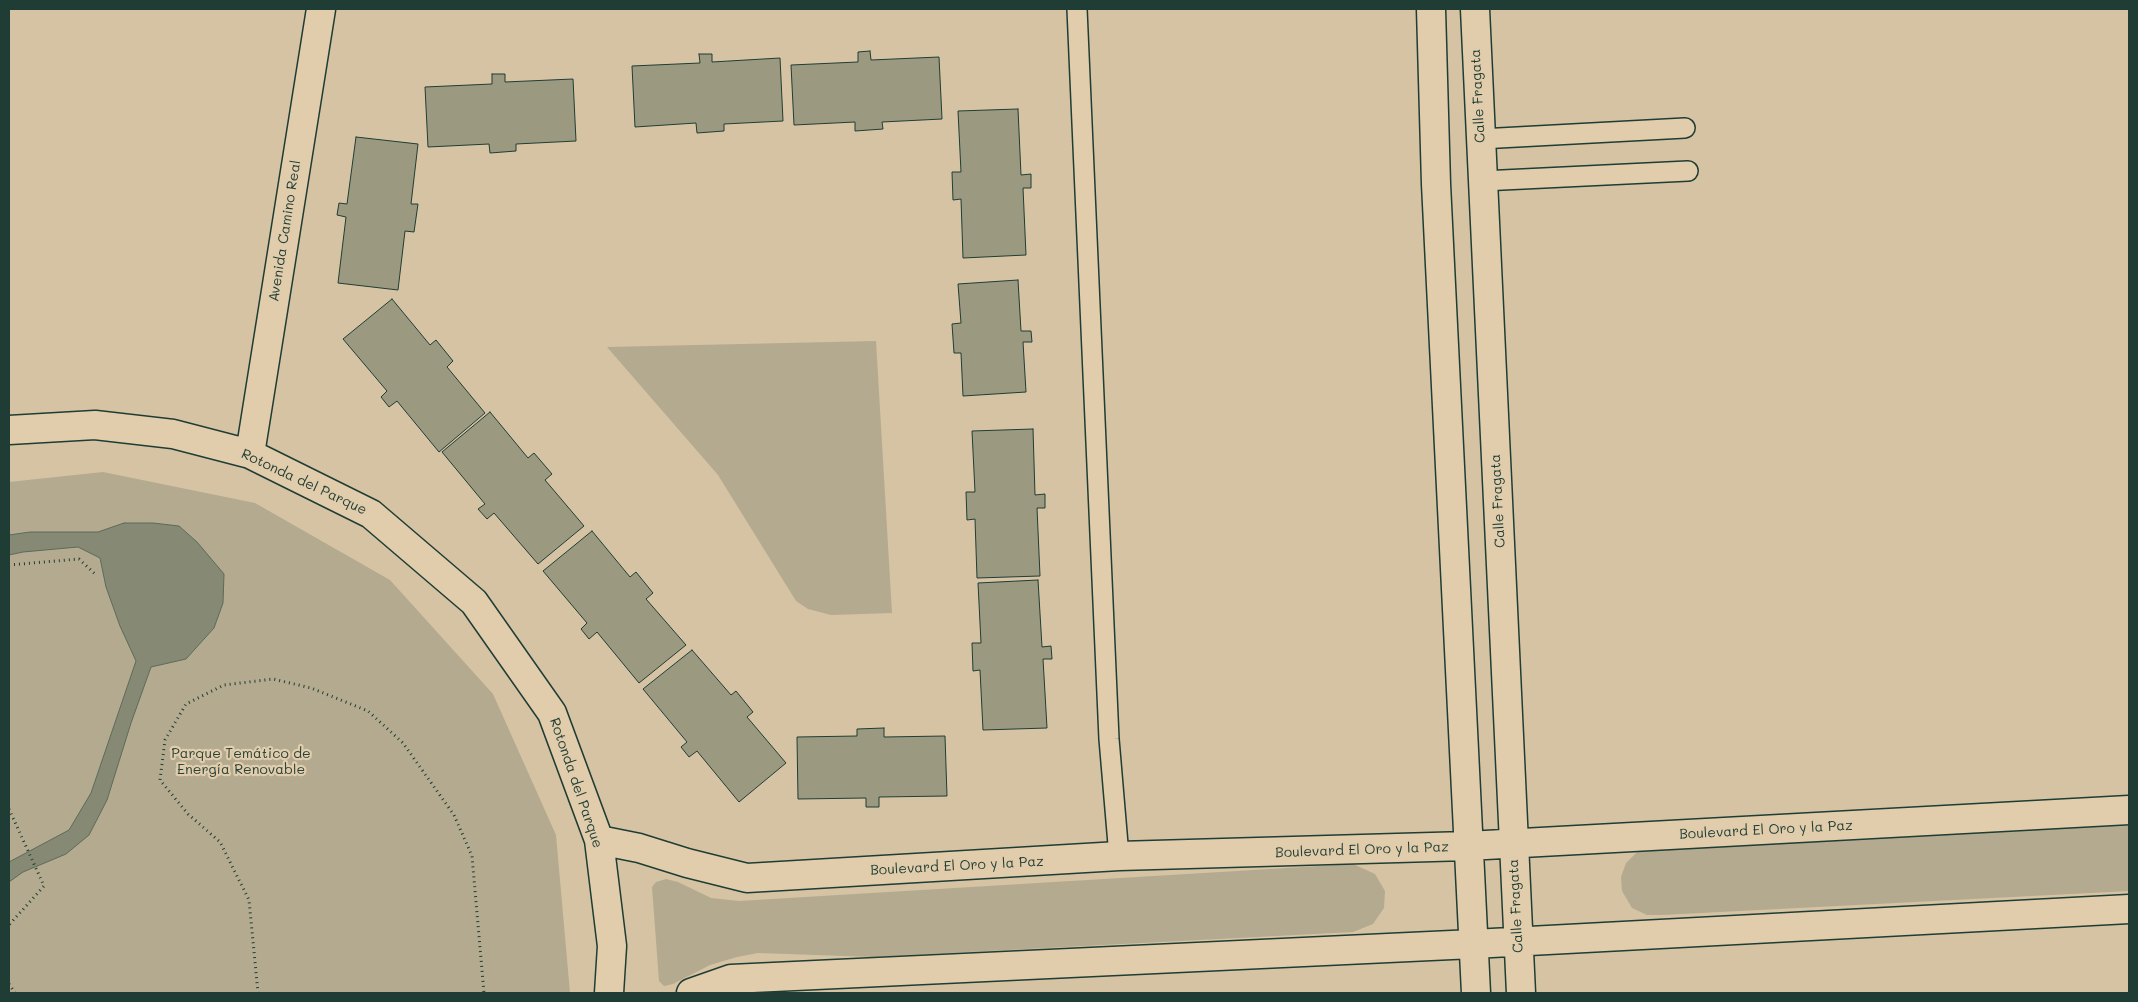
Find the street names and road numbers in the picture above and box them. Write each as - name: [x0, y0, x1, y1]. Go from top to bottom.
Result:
- street label: Calle Fragata: [1467, 49, 1489, 143]
- street label: Avenida Camino Real: [266, 159, 304, 303]
- street label: Rotonda del Parque: [238, 445, 370, 519]
- street label: Calle Fragata: [1487, 454, 1509, 548]
- street label: Rotonda del Parque: [546, 716, 606, 850]
- street label: Boulevard El Oro y la Paz: [1679, 817, 1853, 843]
- street label: Boulevard El Oro y la Paz: [1275, 839, 1449, 861]
- street label: Boulevard El Oro y la Paz: [870, 853, 1044, 879]
- street label: Calle Fragata: [1505, 859, 1527, 953]

